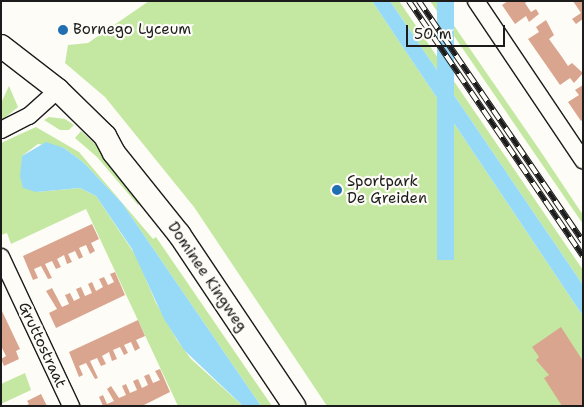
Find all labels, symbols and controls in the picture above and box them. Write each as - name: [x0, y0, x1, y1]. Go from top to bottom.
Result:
- scale bar: [409, 15, 508, 47]
- place label: Bornego Lyceum: [73, 21, 191, 39]
- marker: Bornego Lyceum: [57, 24, 69, 36]
- text: 50 m: [414, 24, 452, 44]
- place label: Sportpark De Greiden: [347, 172, 427, 207]
- marker: Sportpark De Greiden: [331, 184, 343, 196]
- street label: Dominee Kingweg: [164, 219, 250, 335]
- street label: Gruttostraat: [14, 299, 70, 391]

